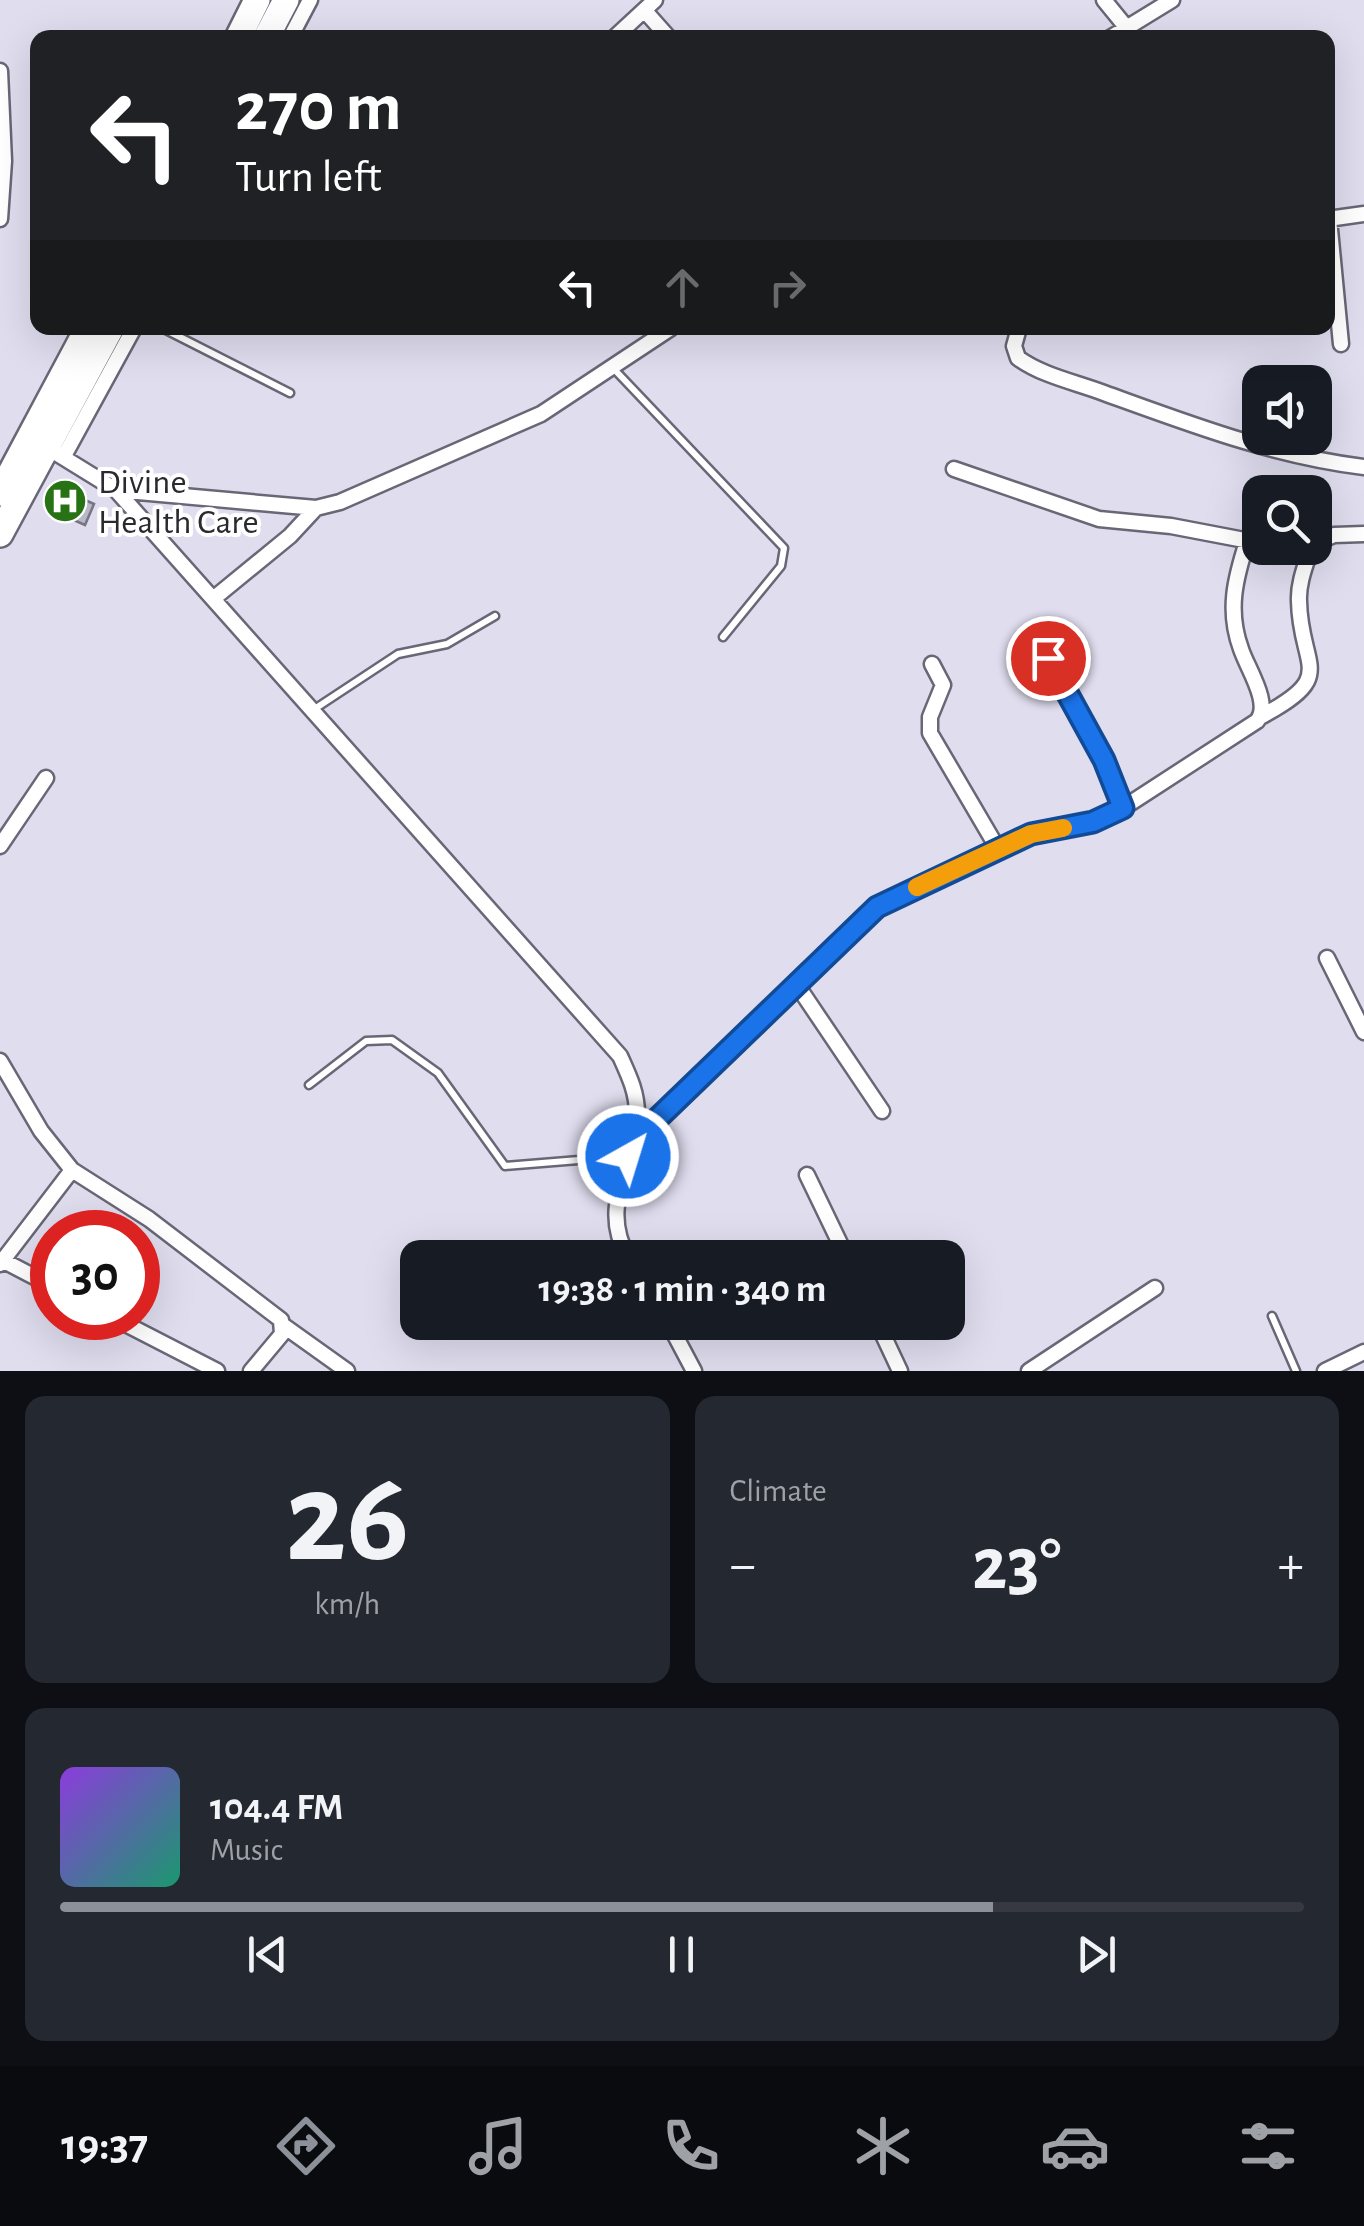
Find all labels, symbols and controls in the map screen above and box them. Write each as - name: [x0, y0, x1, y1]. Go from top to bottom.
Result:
- icon: left: [70, 70, 200, 200]
- text: 270 m: [235, 73, 402, 143]
- text: Turn left: [235, 155, 382, 200]
- icon: left: [550, 260, 605, 315]
- icon: ahead: [655, 260, 710, 315]
- icon: right: [760, 260, 815, 315]
- map controls: [1242, 365, 1332, 565]
- button: sound: [1242, 365, 1332, 455]
- place label: Divine Health Care: [98, 465, 259, 540]
- button: search: [1242, 475, 1332, 565]
- hospital icon: Divine Health Care: [42, 478, 88, 524]
- pin: [1006, 616, 1091, 701]
- icon: arrive: [1021, 631, 1076, 686]
- position arrow: [576, 1104, 680, 1208]
- speed limit sign: 30: [30, 1210, 160, 1340]
- text: 19:38 · 1 min · 340 m: [538, 1271, 827, 1309]
- text: 26: [285, 1455, 409, 1585]
- text: Climate: [730, 1475, 827, 1507]
- text: 23°: [972, 1528, 1062, 1603]
- text: −: [730, 1538, 756, 1593]
- text: +: [1278, 1538, 1304, 1593]
- text: km/h: [314, 1588, 380, 1620]
- text: 104.4 FM: [210, 1789, 343, 1827]
- text: Music: [210, 1834, 283, 1866]
- icon: previous: [240, 1927, 295, 1982]
- icon: pause: [654, 1927, 709, 1982]
- icon: next: [1069, 1927, 1124, 1982]
- icon: directions: [271, 2111, 341, 2181]
- icon: music: [463, 2111, 533, 2181]
- icon: phone: [656, 2111, 726, 2181]
- icon: climate: [848, 2111, 918, 2181]
- icon: car: [1040, 2111, 1110, 2181]
- icon: filters: [1233, 2111, 1303, 2181]
- text: 19:37: [61, 2123, 148, 2168]

